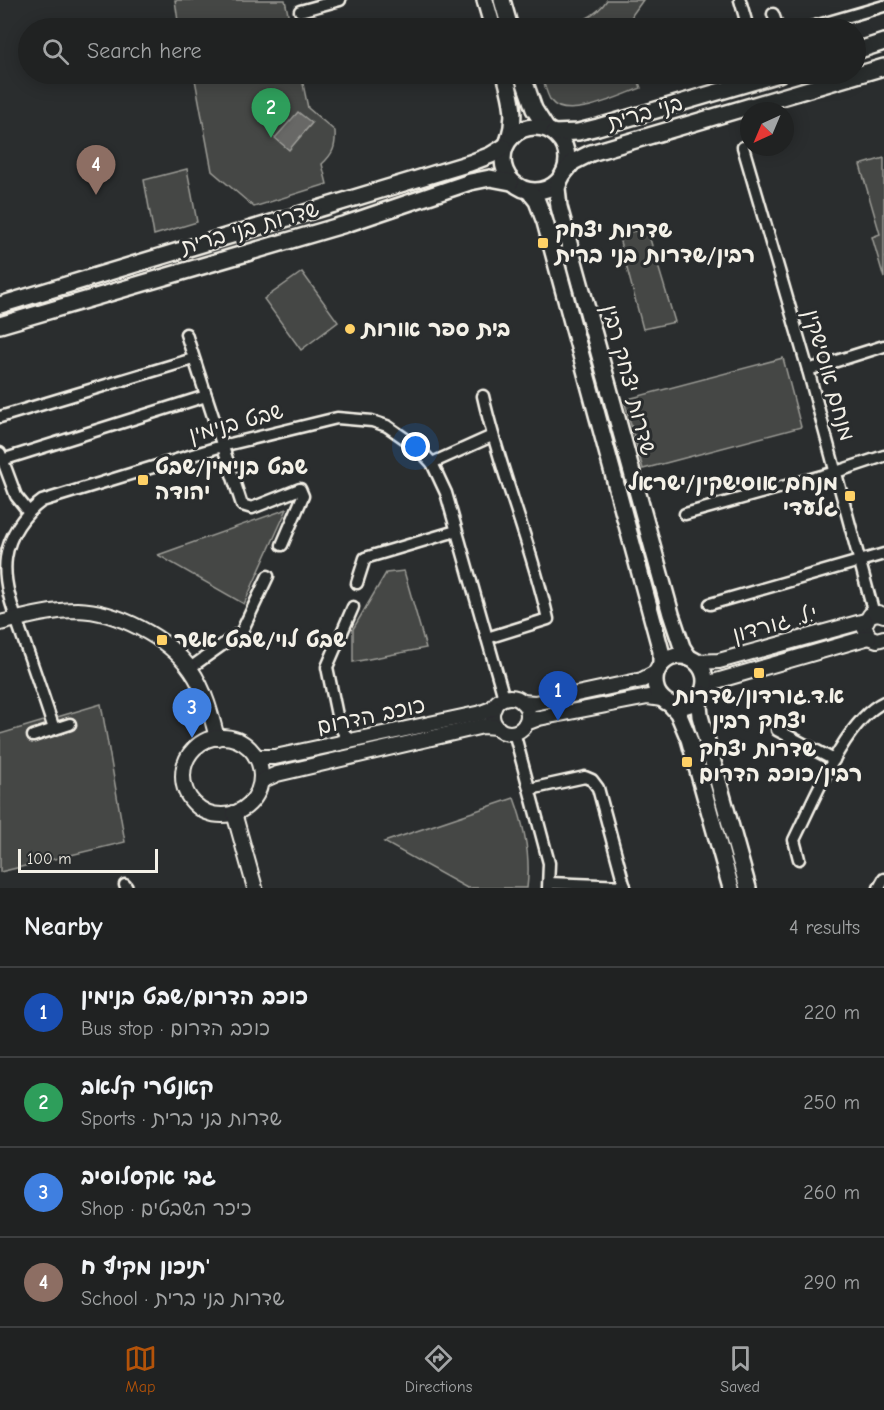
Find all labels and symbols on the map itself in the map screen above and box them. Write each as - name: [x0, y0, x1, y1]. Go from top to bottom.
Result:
- pin: 2: [252, 88, 290, 138]
- street label: בני ברית: [603, 90, 686, 136]
- north arrow: [740, 102, 794, 156]
- pin: 4: [76, 146, 116, 195]
- street label: שדרות בני ברית: [177, 196, 322, 260]
- place label: שדרות יצחק רבין/שדרות בני ברית: [553, 217, 755, 268]
- marker: שדרות יצחק רבין/שדרות בני ברית: [536, 236, 550, 250]
- street label: שדרות יצחק רבין: [596, 302, 662, 458]
- street label: מנחם אוסישקין: [798, 306, 860, 444]
- place label: בית ספר אורות: [360, 316, 510, 342]
- marker: בית ספר אורות: [343, 322, 357, 336]
- street label: שבט בנימין: [186, 398, 286, 448]
- your location: [401, 432, 430, 461]
- place label: שבט בנימין/שבט יהודה: [155, 454, 308, 505]
- place label: מנחם אוסישקין/ישראל גלעדי: [628, 470, 838, 521]
- marker: שבט בנימין/שבט יהודה: [136, 473, 150, 487]
- marker: מנחם אוסישקין/ישראל גלעדי: [843, 489, 857, 503]
- street label: י.ל. גורדון: [730, 600, 820, 648]
- place label: שבט לוי/שבט אשר: [174, 627, 346, 653]
- marker: שבט לוי/שבט אשר: [155, 633, 169, 647]
- marker: א.ד.גורדון/שדרות יצחק רבין: [752, 666, 766, 680]
- pin: 1: [538, 672, 578, 721]
- place label: א.ד.גורדון/שדרות יצחק רבין: [672, 683, 844, 734]
- pin: 3: [172, 688, 212, 738]
- street label: כוכב הדרום: [315, 692, 427, 740]
- place label: שדרות יצחק רבין/כוכב הדרום: [699, 736, 862, 787]
- marker: שדרות יצחק רבין/כוכב הדרום: [680, 755, 694, 769]
- scale bar: [18, 846, 158, 874]

